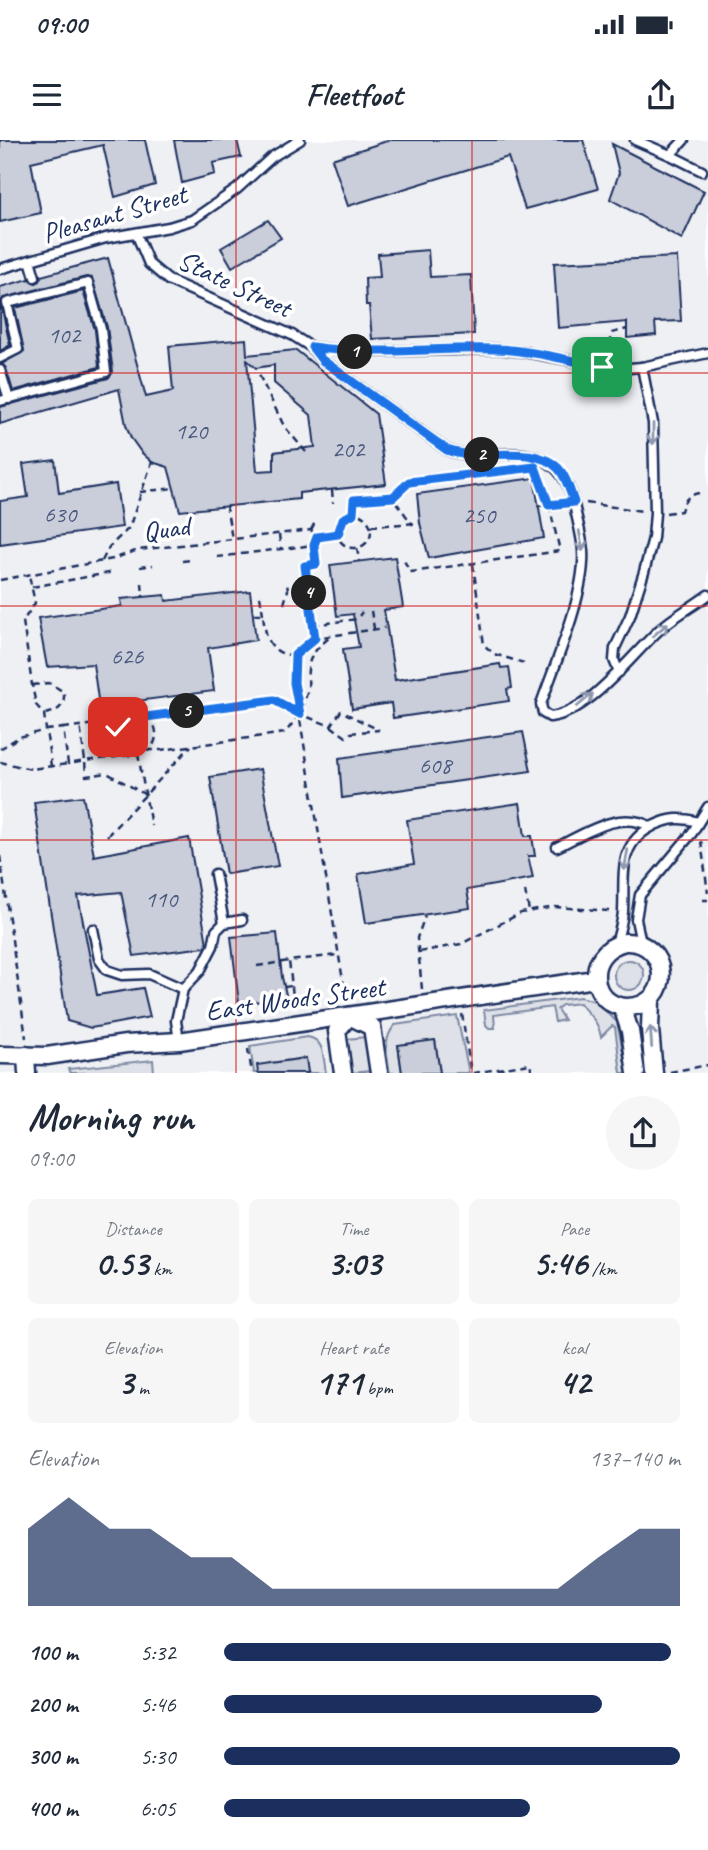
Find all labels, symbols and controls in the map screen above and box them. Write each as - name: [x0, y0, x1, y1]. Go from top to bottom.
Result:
- text: 09:00: [35, 8, 87, 41]
- text: Fleetfoot: [306, 74, 402, 115]
- icon: menu: [28, 76, 66, 114]
- icon: share: [642, 76, 680, 114]
- street label: Pleasant Street: [38, 175, 193, 251]
- street label: State Street: [172, 242, 300, 326]
- house number: 102: [48, 320, 82, 350]
- pin: 1: [338, 334, 372, 370]
- pin: [572, 337, 632, 397]
- text: 1: [350, 339, 359, 363]
- icon: arrive: [583, 348, 621, 386]
- house number: 120: [175, 416, 209, 446]
- one-way arrow: [646, 423, 660, 446]
- house number: 202: [332, 434, 366, 464]
- pin: 2: [464, 438, 500, 472]
- text: 2: [477, 442, 486, 466]
- house number: 630: [44, 499, 78, 529]
- house number: 250: [463, 500, 497, 530]
- street label: Quad: [141, 507, 196, 549]
- one-way arrow: [575, 529, 588, 552]
- pin: 4: [292, 575, 326, 610]
- text: 4: [304, 580, 313, 604]
- one-way arrow: [651, 622, 669, 638]
- house number: 626: [111, 641, 144, 671]
- one-way arrow: [576, 692, 594, 708]
- pin: 5: [170, 694, 204, 728]
- pin: [88, 697, 148, 757]
- text: 5: [182, 698, 191, 722]
- icon: check: [99, 708, 137, 746]
- house number: 608: [419, 750, 453, 780]
- one-way arrow: [619, 848, 632, 871]
- house number: 110: [145, 884, 179, 914]
- street label: East Woods Street: [203, 968, 389, 1028]
- one-way arrow: [644, 1026, 657, 1048]
- text: Morning run: [28, 1094, 194, 1141]
- button: share: [606, 1096, 680, 1170]
- text: 09:00: [28, 1144, 74, 1173]
- text: Distance: [105, 1217, 162, 1241]
- text: Time: [339, 1217, 369, 1241]
- text: Pace: [560, 1217, 589, 1241]
- text: 0.53: [95, 1241, 149, 1286]
- text: 3:03: [327, 1241, 381, 1286]
- text: 5:46: [533, 1241, 587, 1286]
- text: km: [149, 1257, 172, 1281]
- text: /km: [587, 1257, 617, 1281]
- text: Elevation: [104, 1336, 163, 1360]
- text: Heart rate: [319, 1336, 389, 1360]
- text: kcal: [562, 1336, 587, 1360]
- text: 3: [118, 1360, 134, 1405]
- text: 171: [315, 1360, 362, 1405]
- text: 42: [559, 1360, 590, 1405]
- text: m: [134, 1376, 149, 1400]
- text: bpm: [362, 1376, 393, 1400]
- text: Elevation: [28, 1444, 99, 1473]
- text: 137–140 m: [589, 1444, 680, 1473]
- text: 100 m: [28, 1638, 78, 1667]
- text: 5:32: [140, 1638, 176, 1667]
- text: 200 m: [28, 1690, 78, 1719]
- text: 5:46: [140, 1690, 176, 1719]
- text: 300 m: [28, 1742, 78, 1771]
- text: 5:30: [140, 1742, 176, 1771]
- text: 400 m: [28, 1794, 78, 1823]
- text: 6:05: [140, 1794, 176, 1823]

